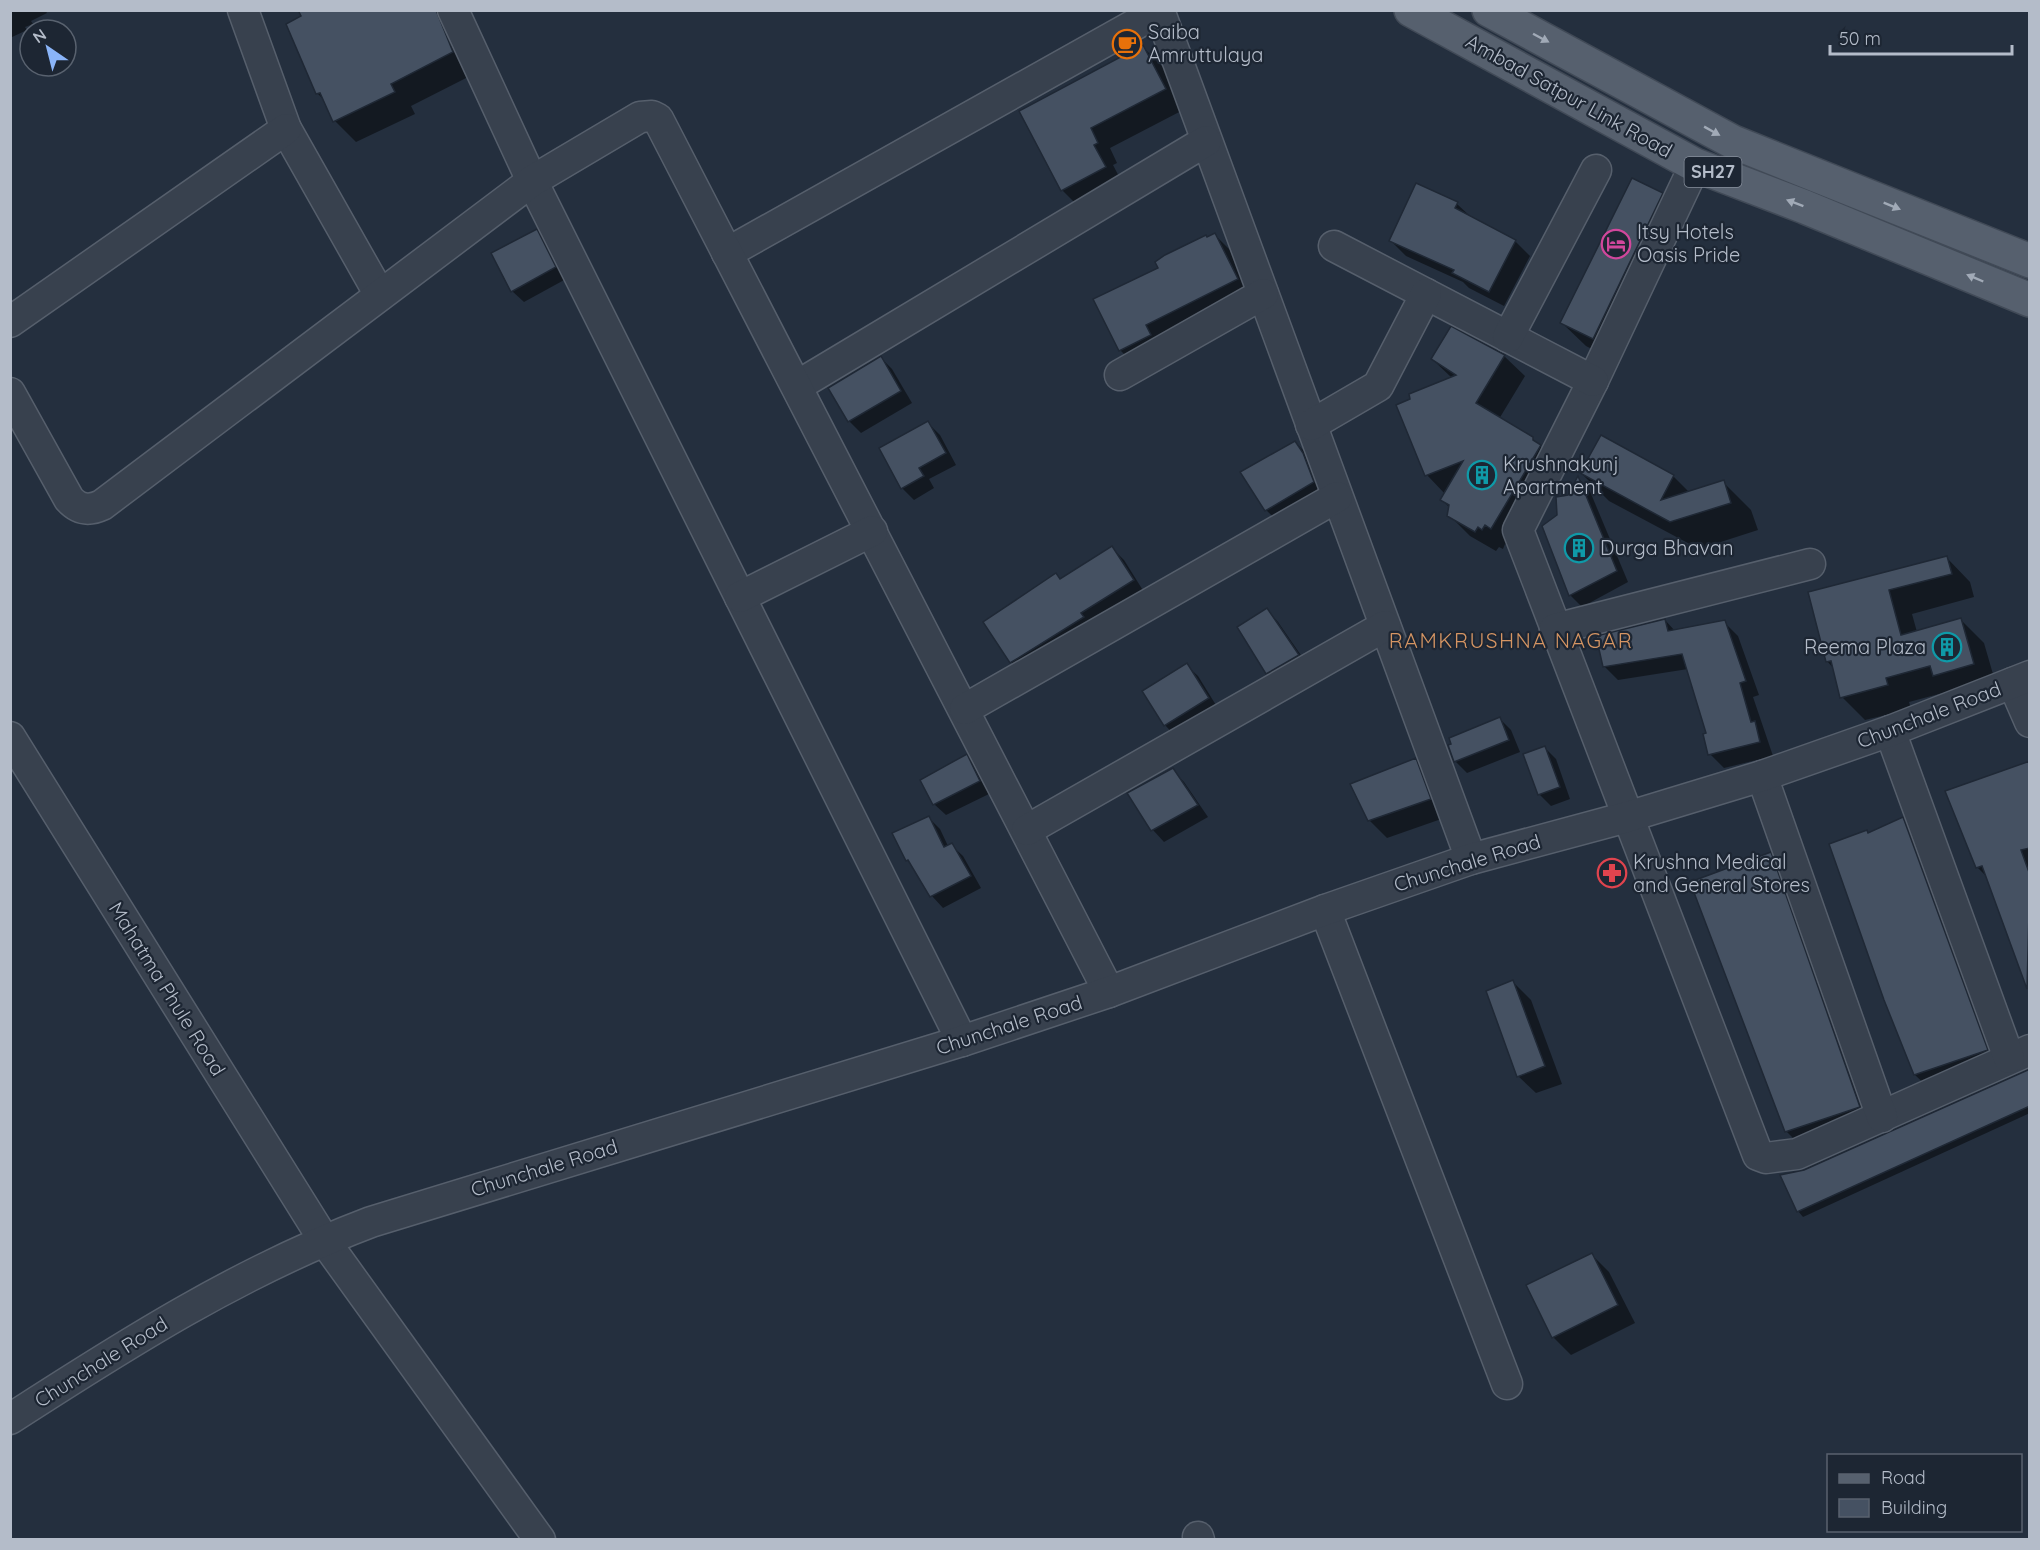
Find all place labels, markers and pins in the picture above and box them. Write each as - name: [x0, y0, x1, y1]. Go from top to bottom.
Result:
- place label: Saiba Amruttulaya: [1148, 19, 1263, 67]
- cafe icon: Saiba Amruttulaya: [1111, 28, 1143, 60]
- place label: Itsy Hotels Oasis Pride: [1637, 219, 1740, 267]
- hotel icon: Itsy Hotels Oasis Pride: [1600, 228, 1632, 260]
- place label: Krushnakunj Apartment: [1503, 451, 1619, 499]
- building icon: Krushnakunj Apartment: [1466, 459, 1498, 491]
- building icon: Durga Bhavan: [1563, 532, 1595, 564]
- place label: Durga Bhavan: [1600, 535, 1734, 560]
- building icon: Reema Plaza: [1931, 631, 1963, 663]
- place label: Reema Plaza: [1804, 634, 1926, 659]
- place label: Krushna Medical and General Stores: [1633, 849, 1810, 897]
- pharmacy icon: Krushna Medical and General Stores: [1596, 857, 1628, 889]

